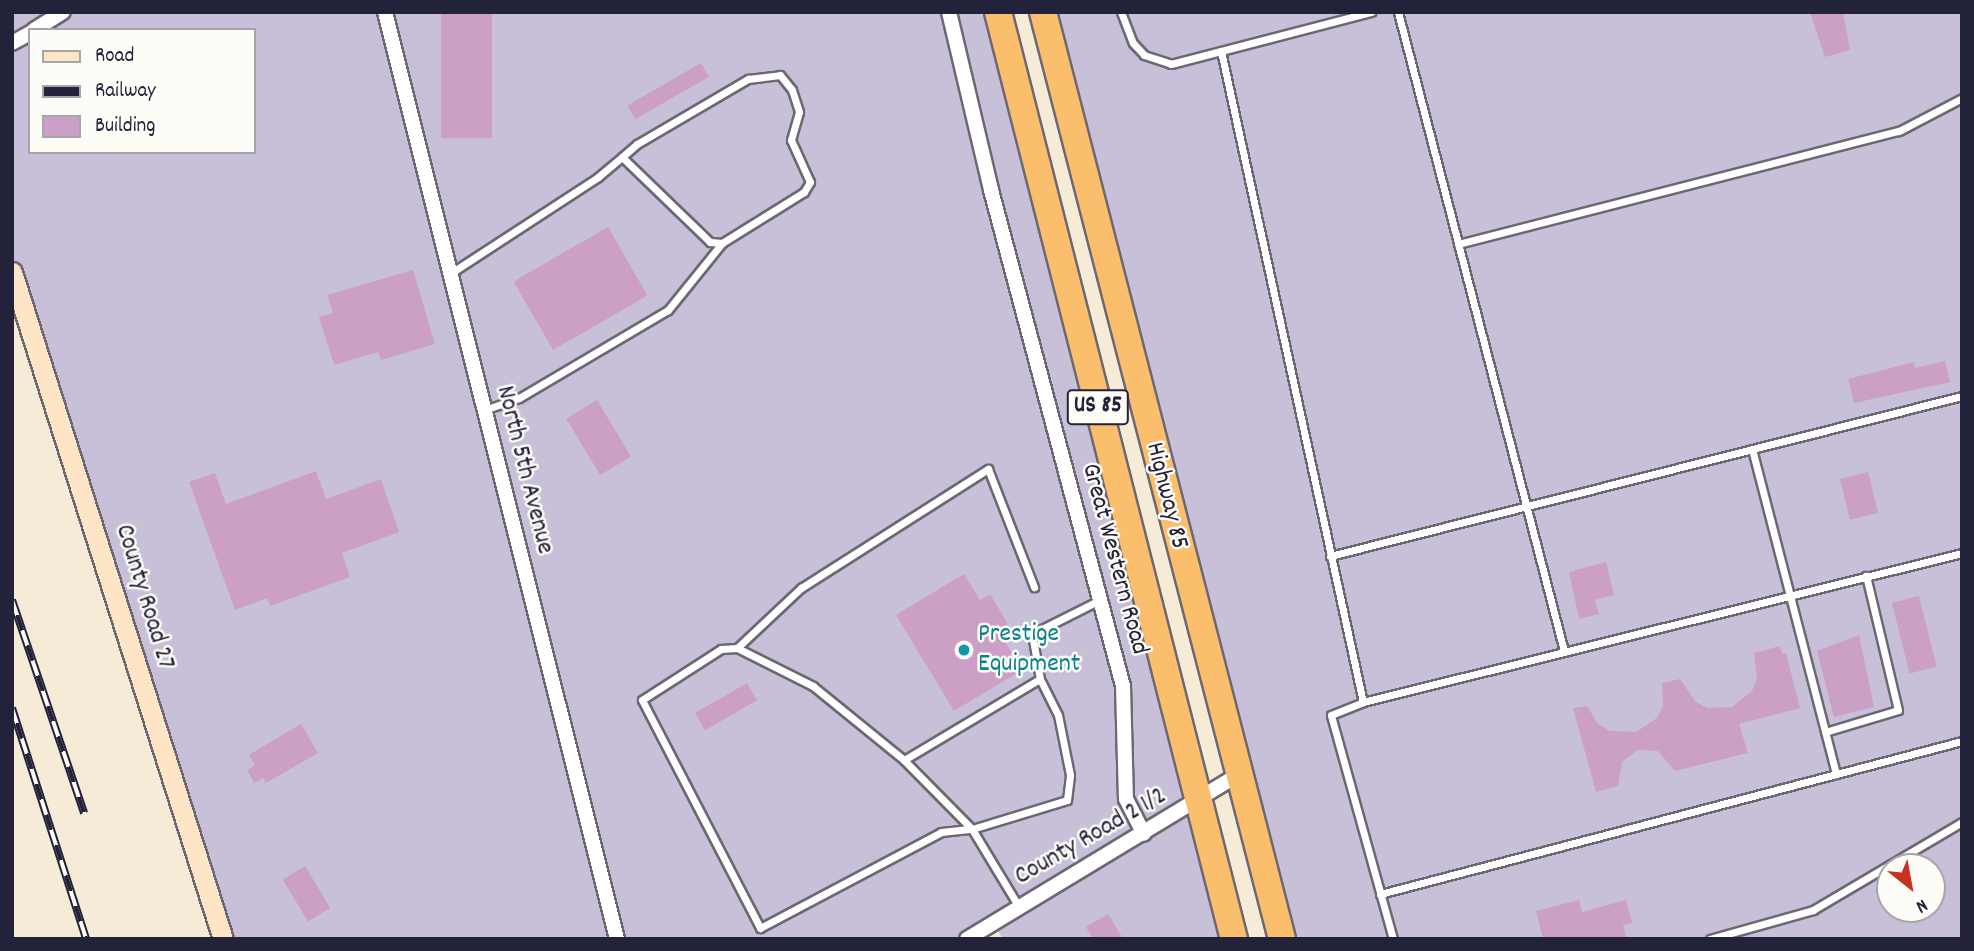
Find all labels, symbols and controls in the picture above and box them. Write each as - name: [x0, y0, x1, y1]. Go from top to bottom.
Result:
- legend: [28, 28, 256, 154]
- text: Road: [95, 42, 134, 72]
- text: Railway: [95, 77, 156, 107]
- text: Building: [95, 112, 155, 142]
- street label: North 5th Avenue: [488, 383, 560, 557]
- road number: US 85: [1066, 386, 1130, 428]
- street label: Highway 85: [1138, 439, 1194, 553]
- street label: Great Western Road: [1073, 460, 1155, 658]
- street label: County Road 27: [107, 521, 181, 673]
- place label: Prestige Equipment: [978, 619, 1080, 680]
- marker: Prestige Equipment: [956, 642, 972, 658]
- street label: County Road 2 1/2: [1010, 781, 1172, 893]
- north arrow: [1876, 853, 1946, 923]
- text: N: [1910, 891, 1932, 919]

